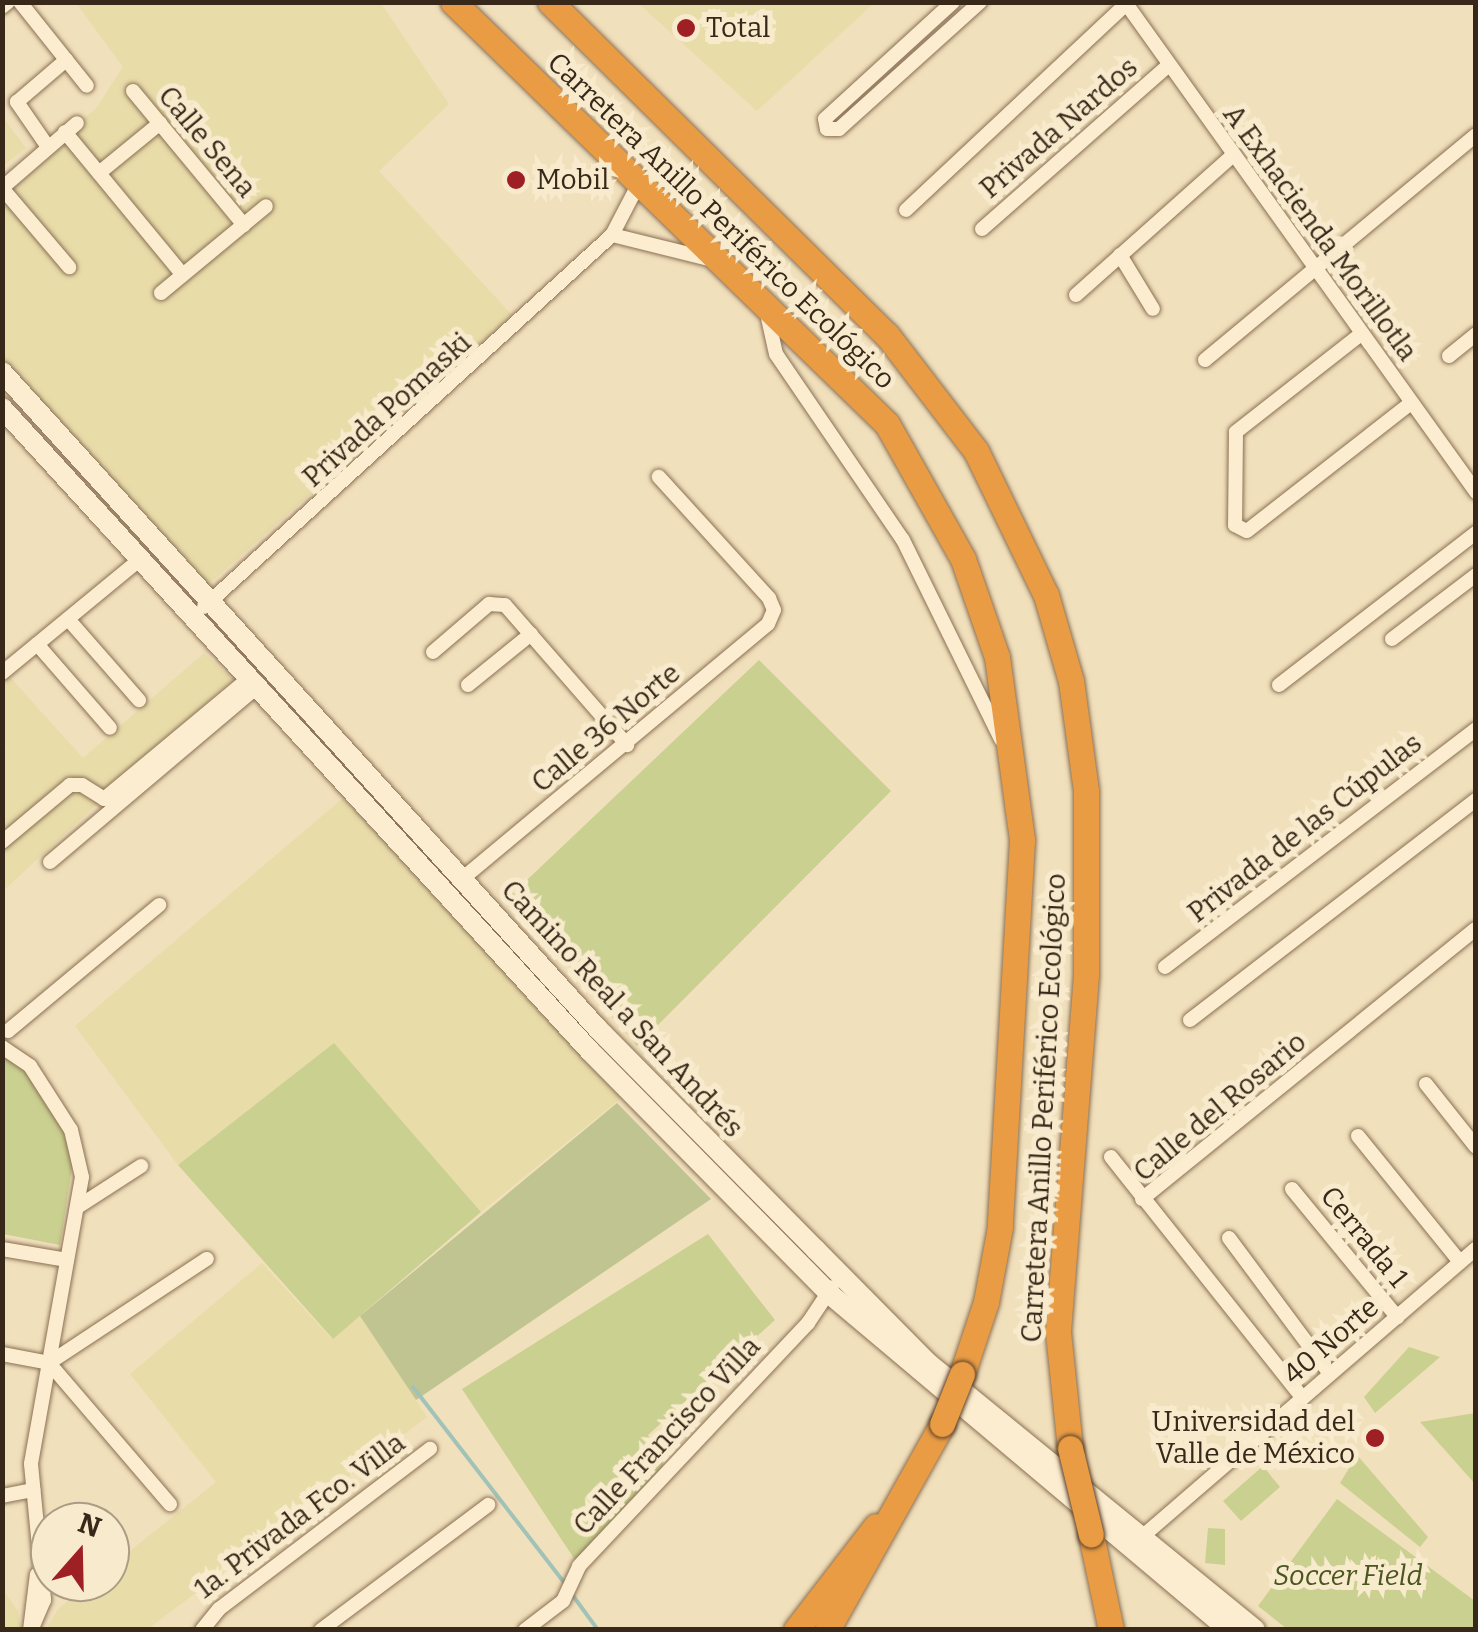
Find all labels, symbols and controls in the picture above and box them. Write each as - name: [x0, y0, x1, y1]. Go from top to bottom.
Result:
- place label: Total: [706, 11, 770, 45]
- marker: Total: [675, 17, 697, 39]
- street label: Carretera Anillo Periférico Ecológico: [540, 46, 902, 396]
- street label: Privada Nardos: [973, 50, 1145, 206]
- street label: Calle Sena: [151, 80, 263, 204]
- street label: A Exhacienda Morillotla: [1216, 98, 1424, 368]
- place label: Mobil: [536, 163, 609, 197]
- marker: Mobil: [505, 169, 527, 191]
- street label: Privada Pomaski: [296, 326, 478, 494]
- street label: Calle 36 Norte: [525, 656, 687, 800]
- street label: Privada de las Cúpulas: [1181, 726, 1429, 930]
- street label: Carretera Anillo Periférico Ecológico: [1015, 873, 1073, 1343]
- street label: Camino Real a San Andrés: [494, 874, 750, 1144]
- street label: Calle del Rosario: [1127, 1025, 1313, 1189]
- street label: Cerrada 1: [1313, 1180, 1415, 1294]
- street label: 40 Norte: [1277, 1291, 1385, 1391]
- street label: Calle Francisco Villa: [567, 1330, 767, 1542]
- place label: Universidad del Valle de México: [1151, 1405, 1355, 1471]
- street label: 1a. Privada Fco. Villa: [188, 1426, 412, 1606]
- marker: Universidad del Valle de México: [1364, 1427, 1386, 1449]
- north arrow: [30, 1502, 130, 1602]
- text: N: [74, 1506, 106, 1544]
- park label: Soccer Field: [1273, 1559, 1423, 1593]

